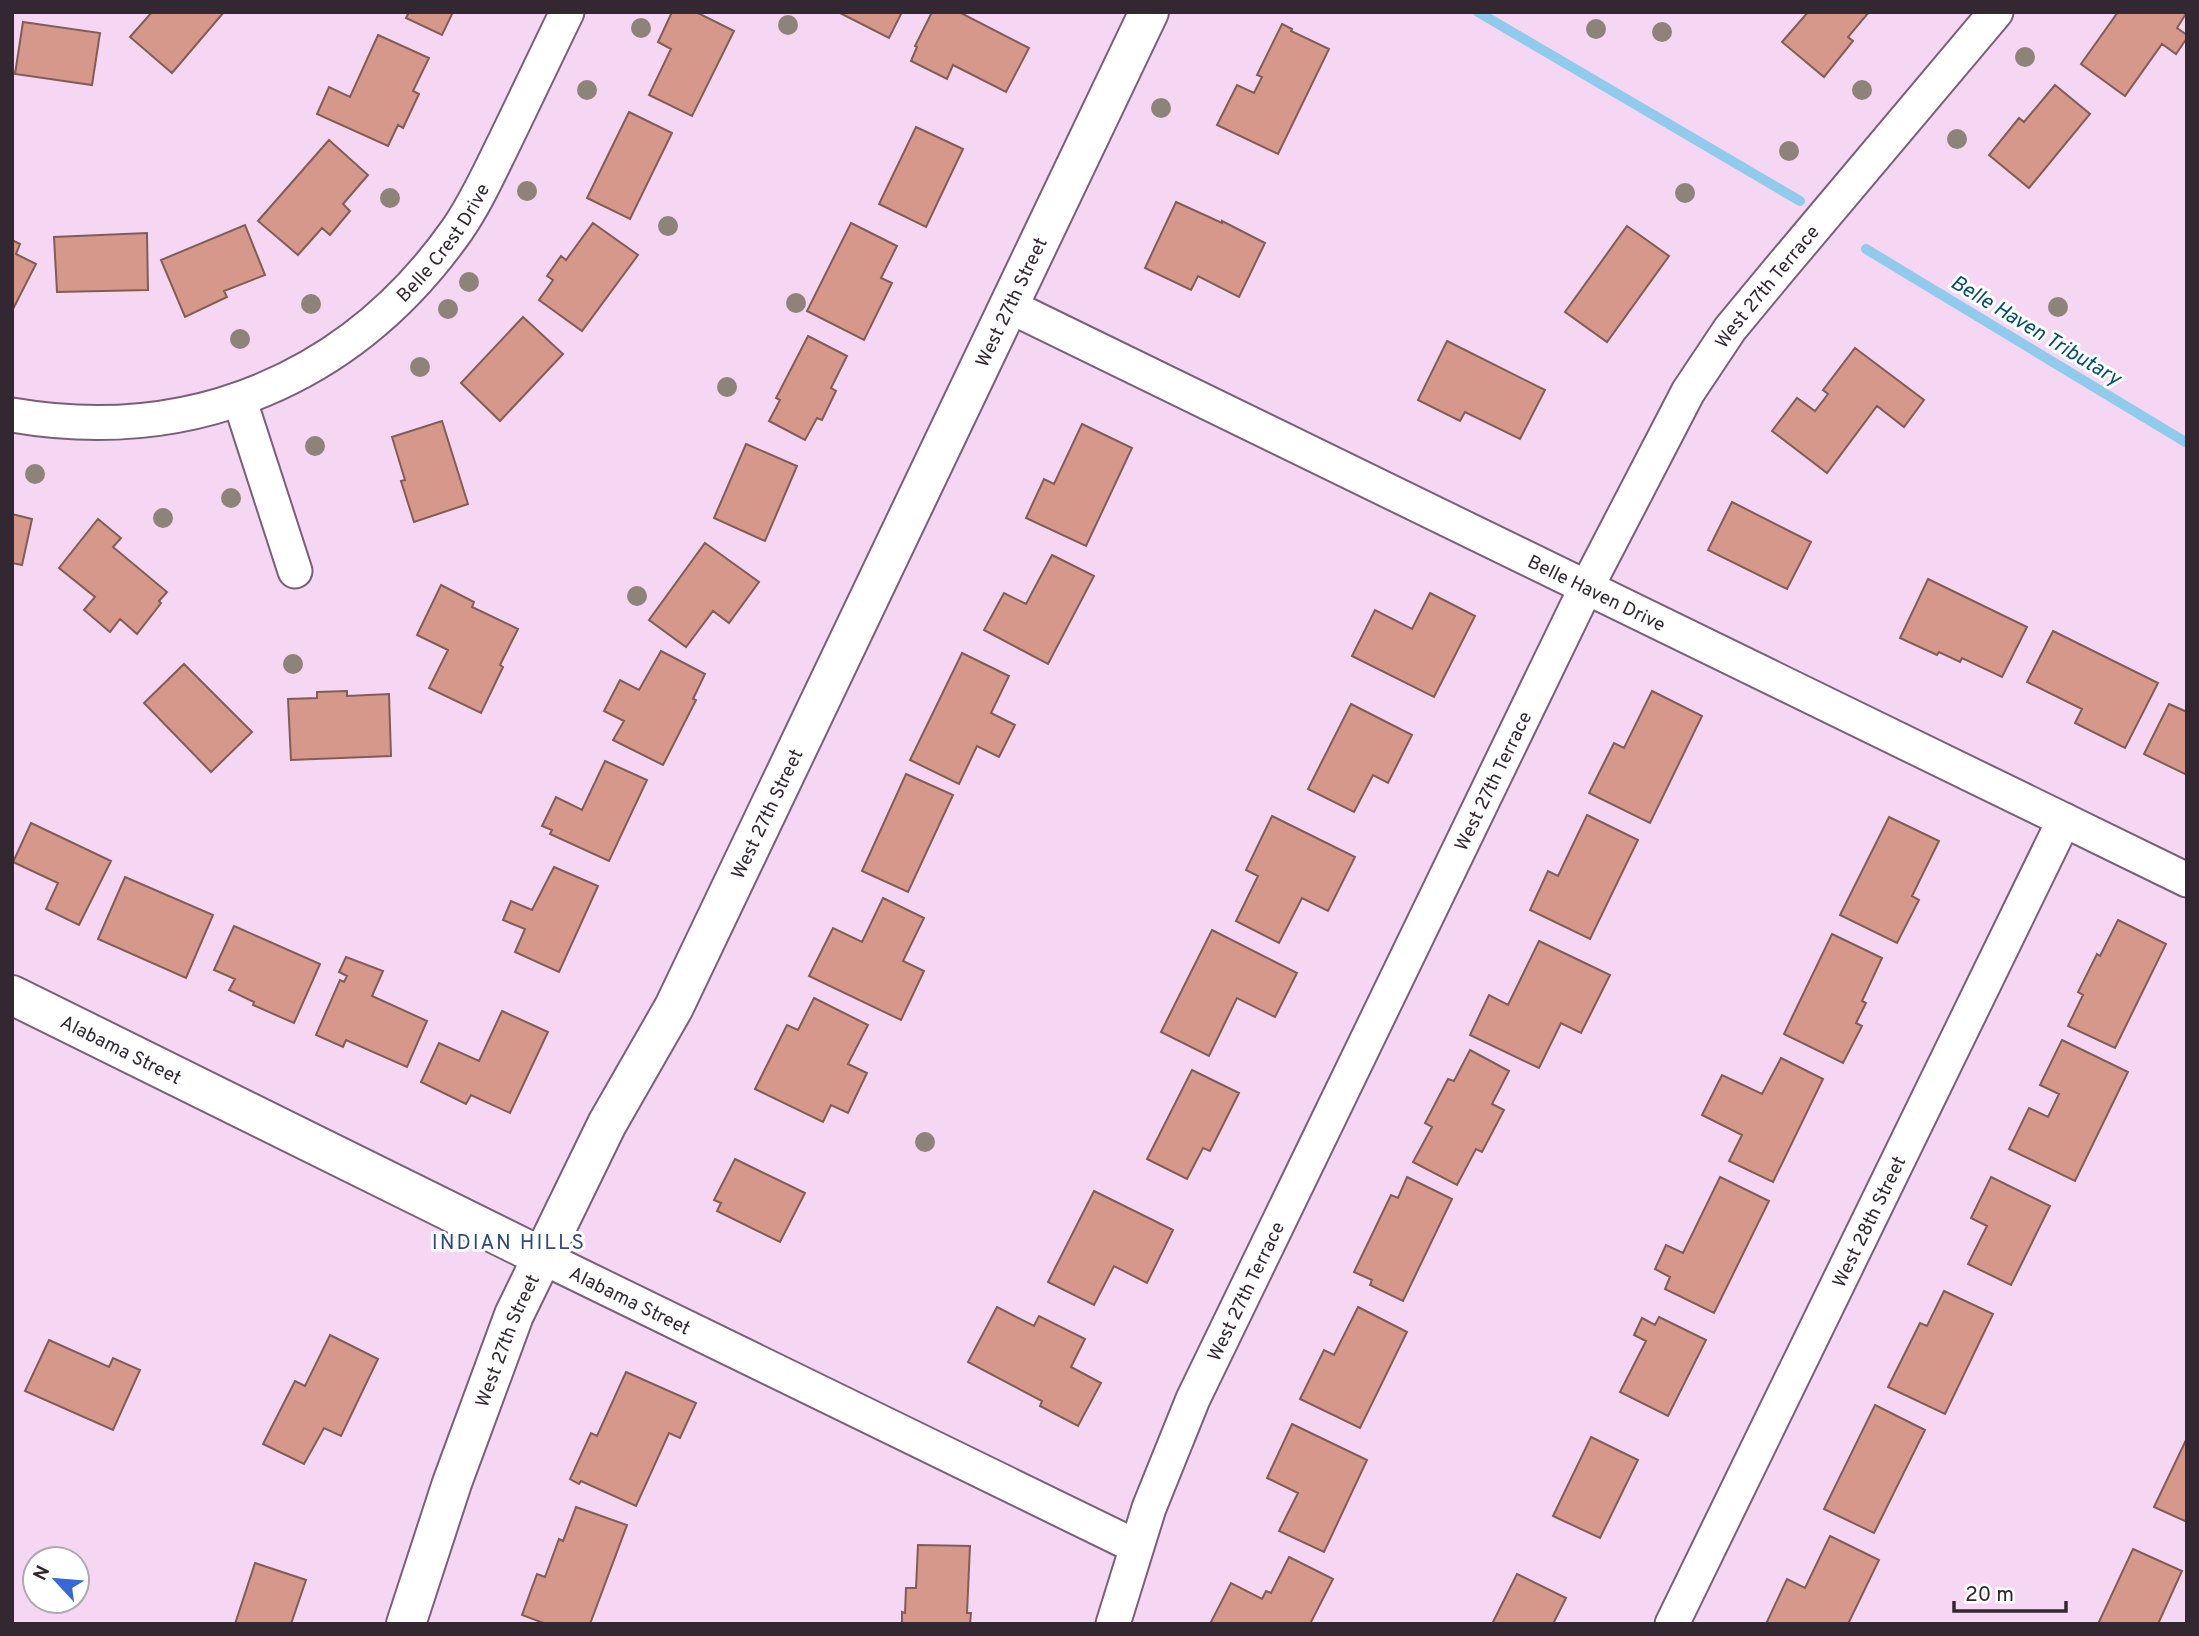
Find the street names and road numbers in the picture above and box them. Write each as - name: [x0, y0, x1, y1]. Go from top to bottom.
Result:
- street label: Belle Crest Drive: [392, 180, 496, 308]
- street label: West 27th Terrace: [1711, 221, 1825, 353]
- street label: West 27th Street: [971, 234, 1054, 372]
- street label: Belle Haven Drive: [1523, 551, 1669, 638]
- street label: West 27th Terrace: [1450, 708, 1538, 855]
- street label: West 27th Street: [727, 746, 809, 883]
- street label: Alabama Street: [56, 1011, 185, 1091]
- street label: West 28th Street: [1828, 1153, 1912, 1292]
- street label: West 27th Terrace: [1203, 1218, 1291, 1366]
- street label: Alabama Street: [565, 1262, 694, 1341]
- street label: West 27th Street: [471, 1271, 546, 1411]

